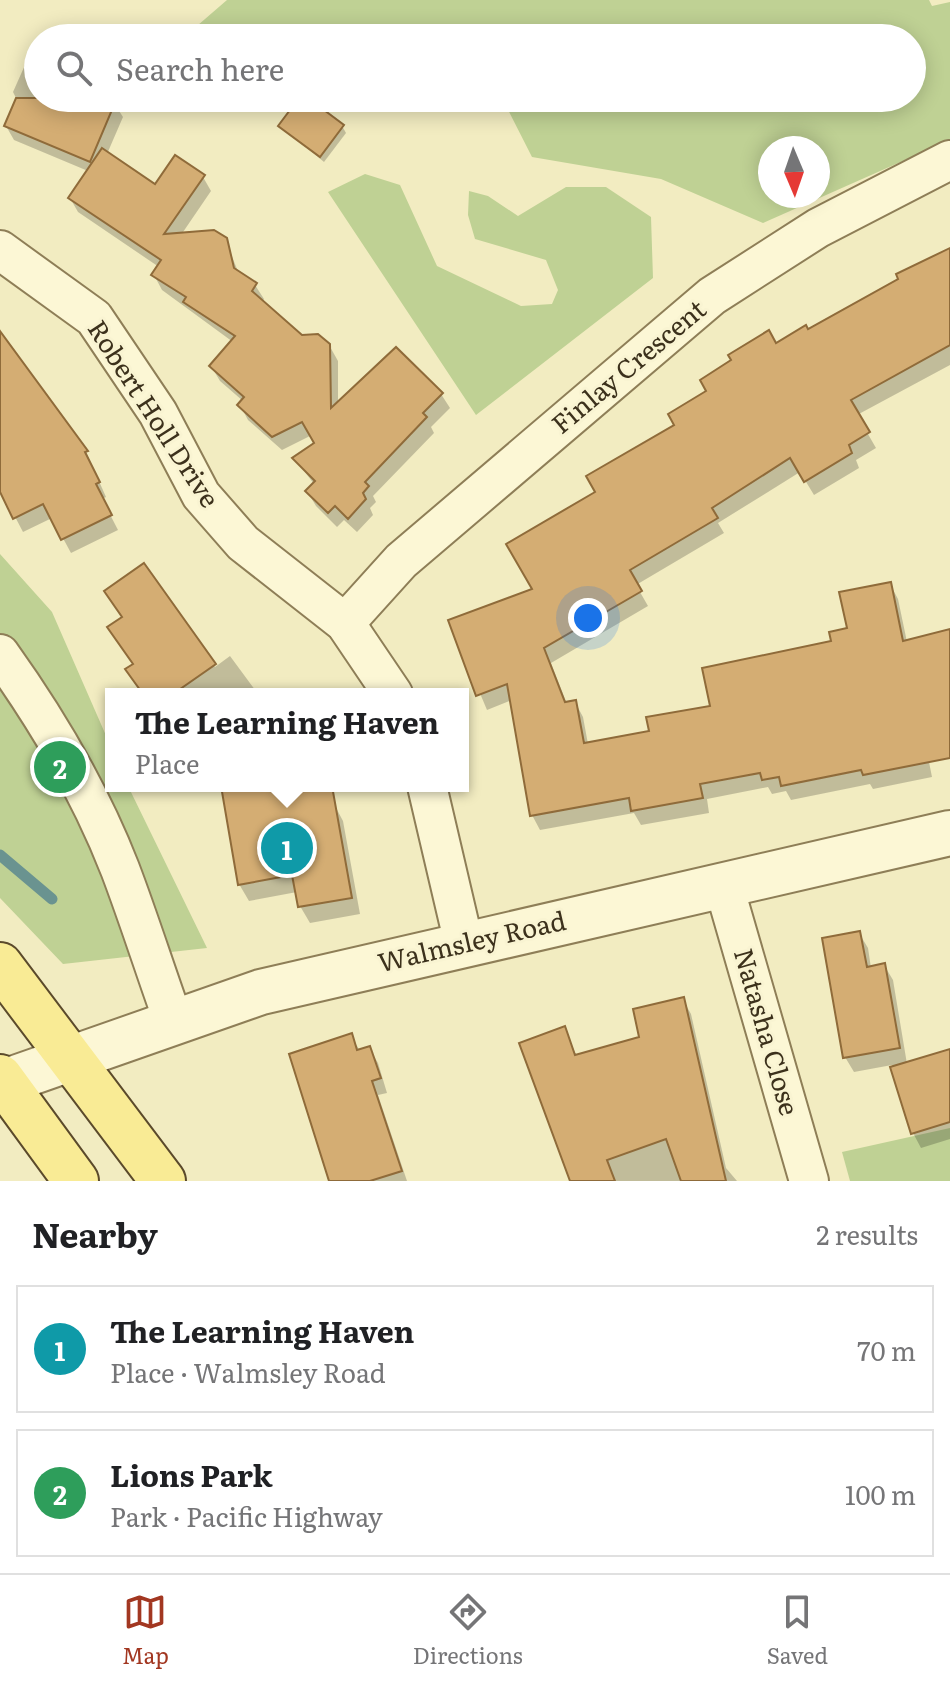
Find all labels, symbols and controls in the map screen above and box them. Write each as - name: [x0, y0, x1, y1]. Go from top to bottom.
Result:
- search box: [24, 24, 926, 112]
- icon: search: [52, 46, 96, 90]
- text: Search here: [116, 46, 284, 90]
- north arrow: [758, 136, 830, 208]
- street label: Finlay Crescent: [542, 288, 714, 442]
- street label: Robert Holl Drive: [80, 311, 231, 514]
- your location: [568, 598, 608, 638]
- popup: [105, 688, 469, 792]
- text: The Learning Haven: [135, 699, 439, 743]
- pin: 2: [34, 737, 86, 797]
- text: Place: [135, 743, 199, 782]
- pin: 1: [261, 818, 313, 878]
- street label: Walmsley Road: [373, 899, 569, 980]
- street label: Natasha Close: [726, 943, 811, 1119]
- text: Nearby: [32, 1208, 158, 1258]
- text: 2 results: [816, 1214, 918, 1253]
- text: The Learning Haven: [110, 1308, 414, 1352]
- text: 1: [55, 1330, 65, 1369]
- text: 70 m: [857, 1330, 916, 1369]
- text: Place · Walmsley Road: [110, 1352, 386, 1391]
- text: Lions Park: [110, 1452, 273, 1496]
- text: 2: [53, 1474, 67, 1513]
- text: 100 m: [845, 1474, 916, 1513]
- text: Park · Pacific Highway: [110, 1496, 383, 1535]
- tab: Map: [122, 1590, 169, 1671]
- tab: Directions: [413, 1590, 523, 1671]
- tab: Saved: [767, 1590, 828, 1671]

